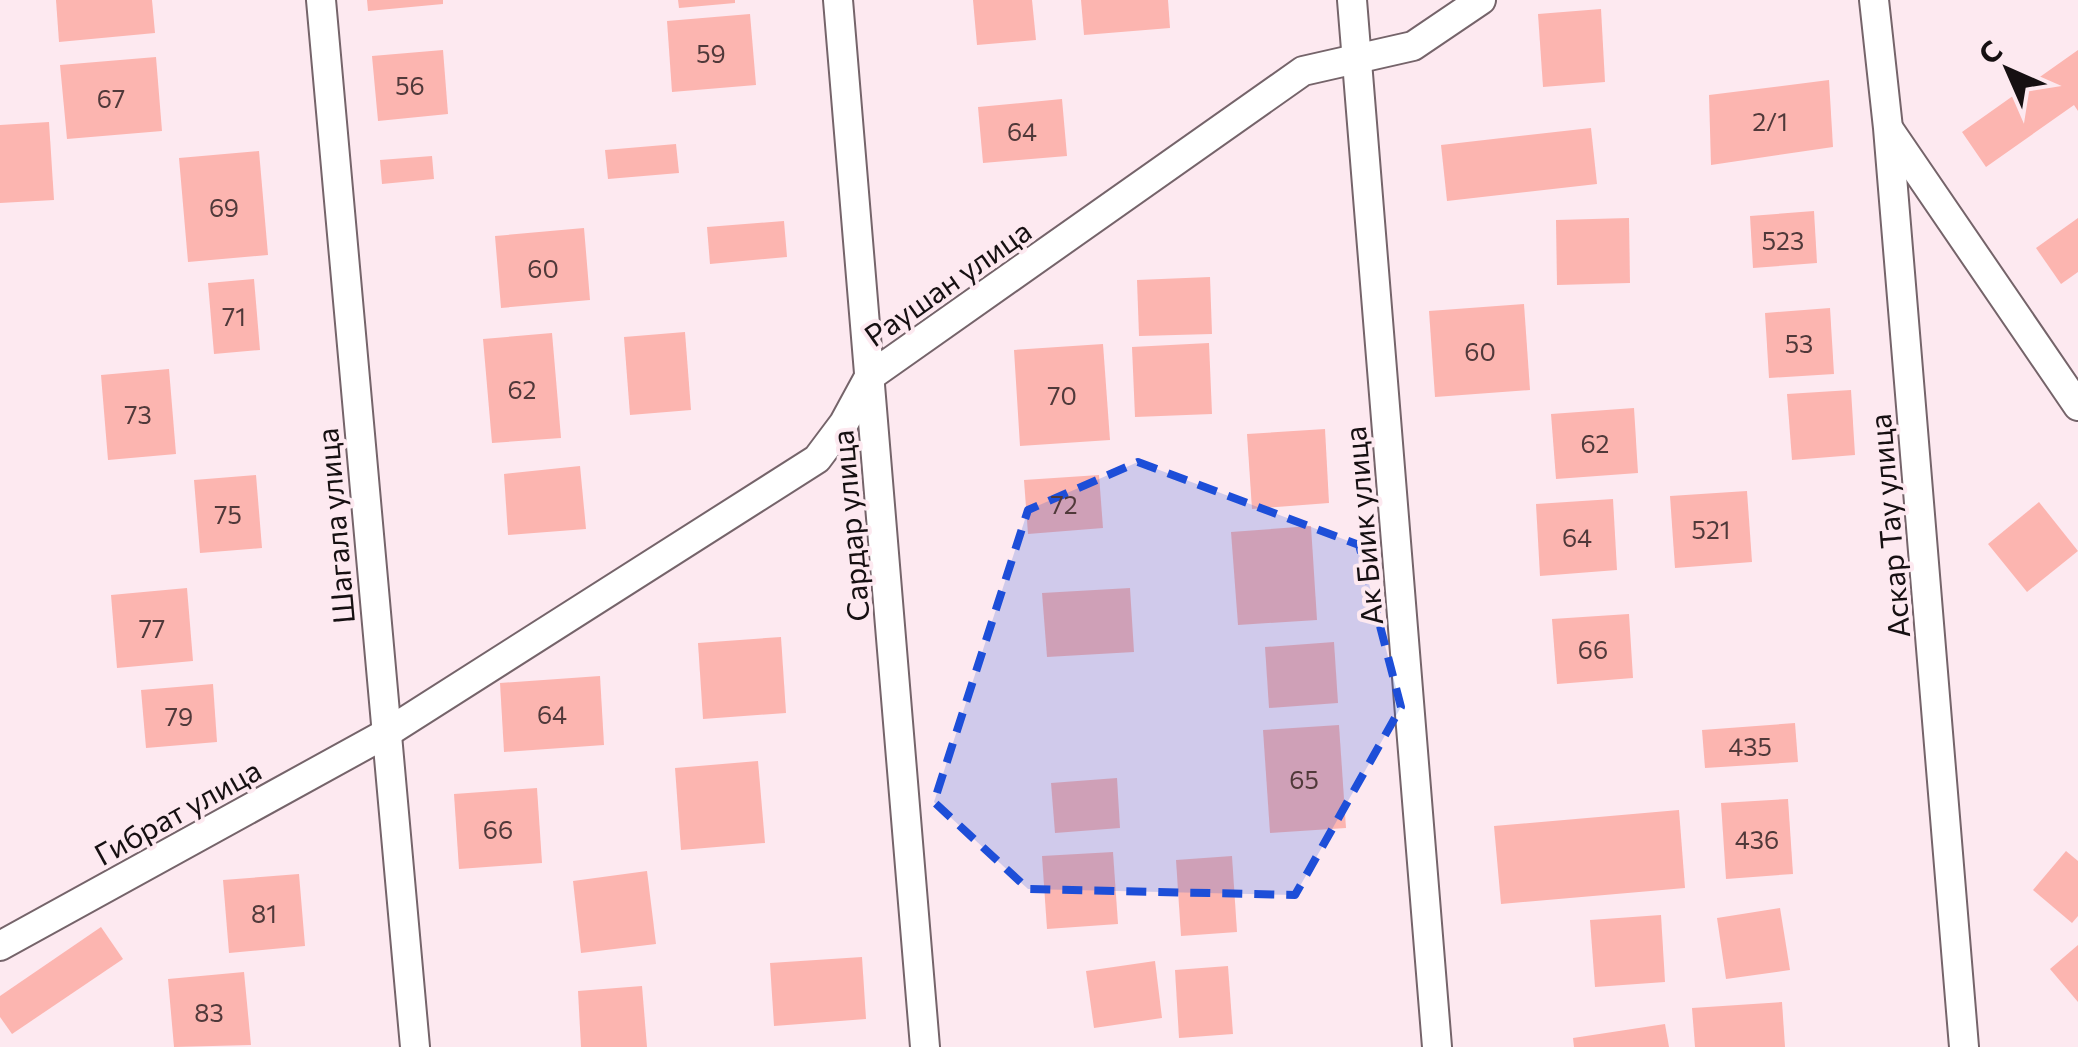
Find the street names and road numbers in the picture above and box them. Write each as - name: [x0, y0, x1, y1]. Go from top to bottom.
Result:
- street label: Раушан улица: [857, 211, 1037, 353]
- street label: Аскар Тау улица: [1860, 412, 1916, 640]
- street label: Ак Биик улица: [1335, 425, 1389, 627]
- street label: Шагала улица: [307, 427, 361, 625]
- street label: Сардар улица: [822, 429, 876, 623]
- street label: Гибрат улица: [87, 750, 267, 872]

